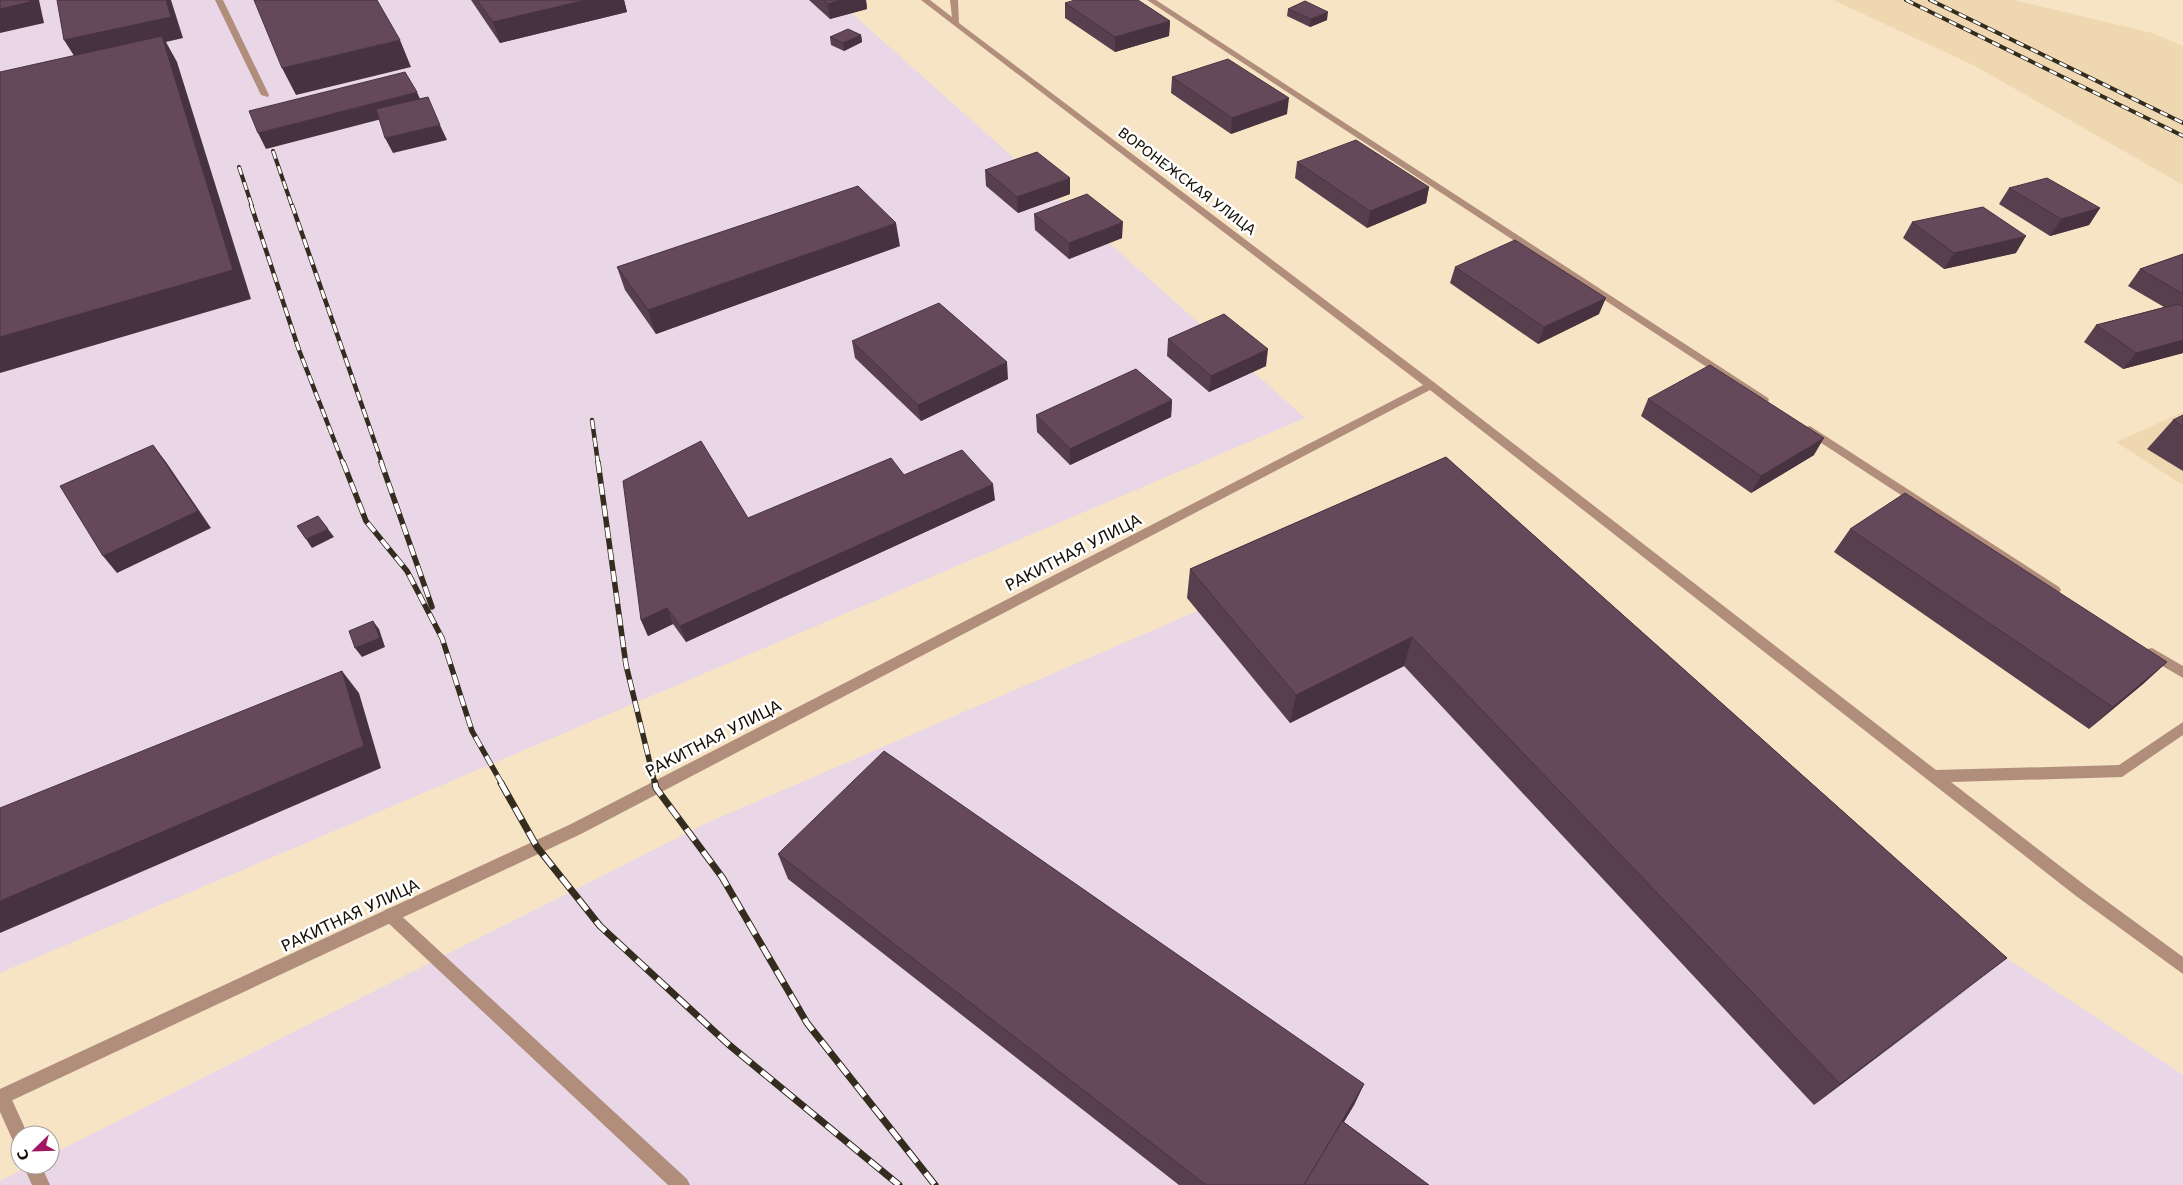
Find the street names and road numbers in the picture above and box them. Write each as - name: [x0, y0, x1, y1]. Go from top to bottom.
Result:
- street label: ВОРОНЕЖСКАЯ УЛИЦА: [1115, 124, 1259, 238]
- street label: РАКИТНАЯ УЛИЦА: [1002, 510, 1144, 595]
- street label: РАКИТНАЯ УЛИЦА: [642, 696, 784, 781]
- street label: РАКИТНАЯ УЛИЦА: [278, 875, 422, 956]

